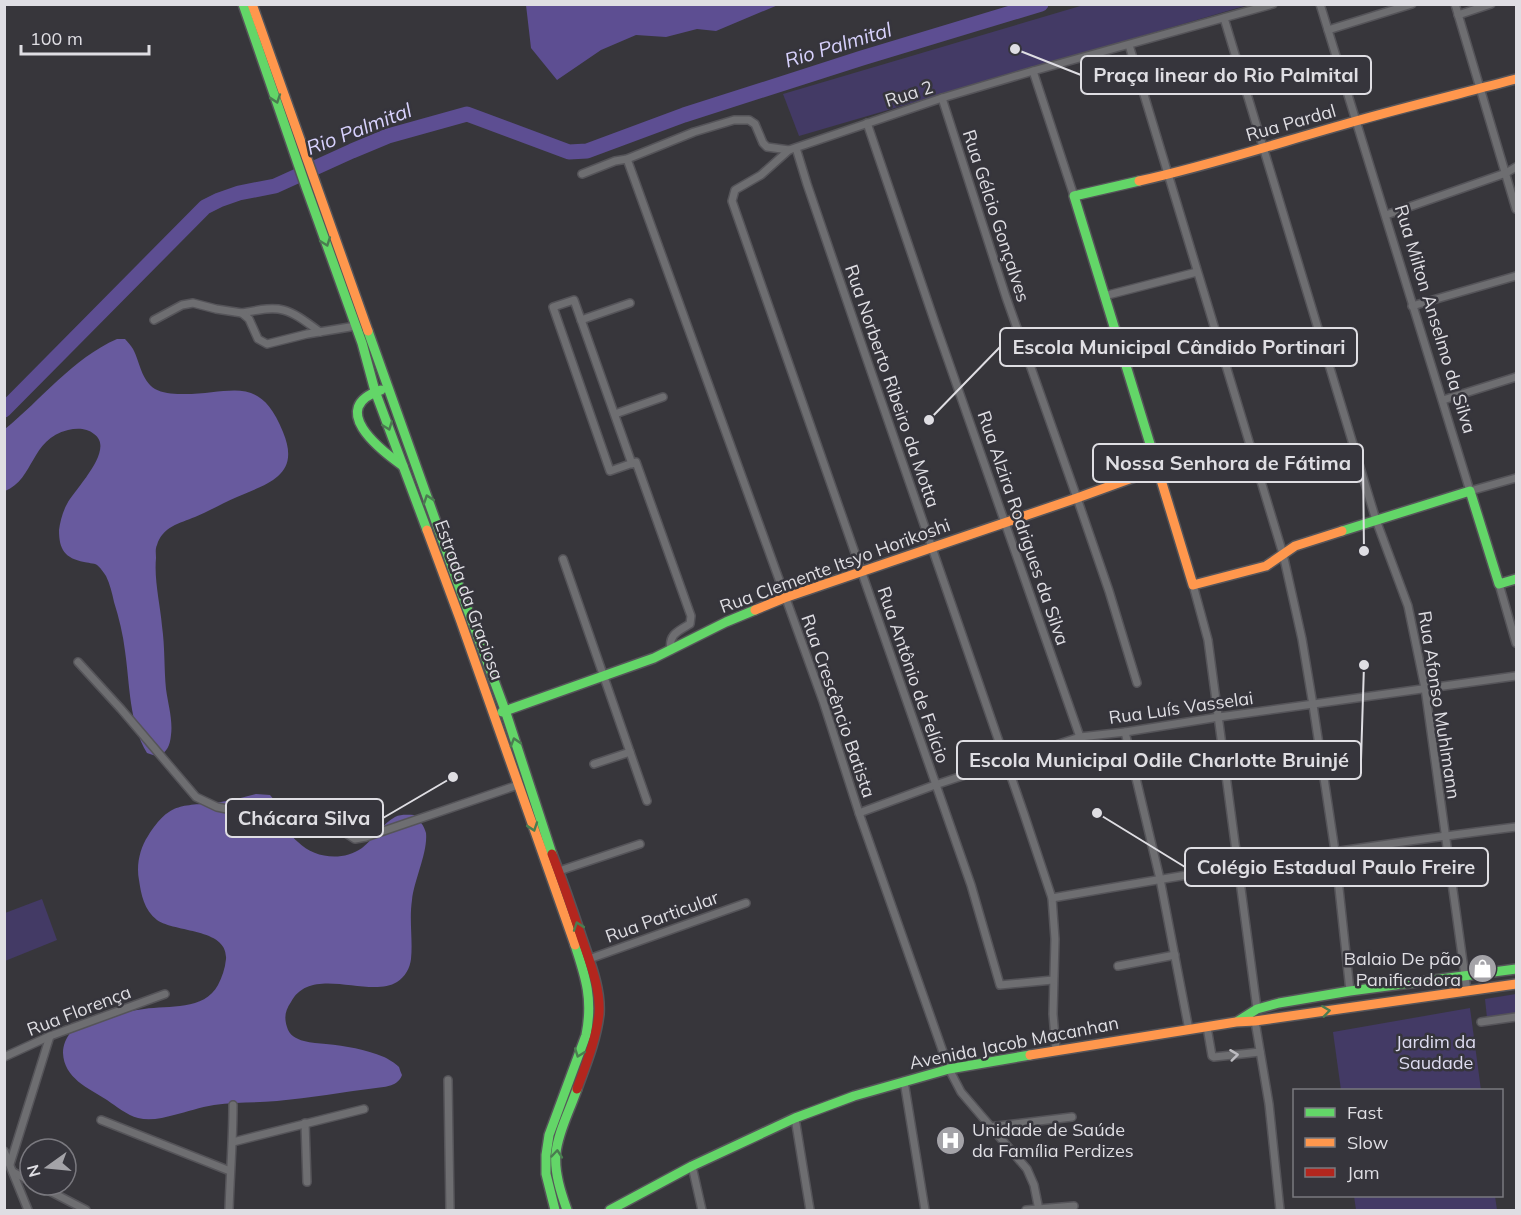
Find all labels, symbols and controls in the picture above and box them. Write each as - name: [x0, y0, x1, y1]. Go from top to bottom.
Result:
- water label: Rio Palmital: [781, 16, 895, 73]
- scale bar: [21, 18, 148, 56]
- text: 100 m: [30, 27, 83, 50]
- callout: Praça linear do Rio Palmital: [1081, 56, 1371, 94]
- text: Praça linear do Rio Palmital: [1093, 62, 1359, 87]
- street label: Rua 2: [882, 75, 936, 112]
- one-way arrow: [269, 94, 281, 104]
- water label: Rio Palmital: [303, 97, 415, 160]
- street label: Rua Pardal: [1243, 99, 1339, 146]
- street label: Rua Gélcio Gonçalves: [958, 127, 1035, 305]
- street label: Rua Milton Anselmo da Silva: [1390, 202, 1481, 436]
- one-way arrow: [318, 236, 331, 247]
- street label: Rua Norberto Ribeiro da Motta: [840, 261, 945, 510]
- callout: Escola Municipal Cândido Portinari: [1000, 328, 1357, 366]
- text: Escola Municipal Cândido Portinari: [1013, 334, 1345, 359]
- street label: Rua Alzira Rodrigues da Silva: [972, 408, 1074, 648]
- one-way arrow: [381, 420, 393, 431]
- callout: Nossa Senhora de Fátima: [1093, 444, 1363, 482]
- text: Nossa Senhora de Fátima: [1105, 450, 1351, 475]
- one-way arrow: [423, 494, 436, 505]
- street label: Rua Clemente Itsyo Horikoshi: [716, 513, 953, 618]
- street label: Estrada da Graciosa: [430, 516, 509, 683]
- street label: Rua Antônio de Felício: [872, 583, 955, 766]
- street label: Rua Afonso Muhlmann: [1413, 609, 1466, 801]
- street label: Rua Crescêncio Batista: [796, 611, 881, 801]
- street label: Rua Luís Vasselai: [1107, 686, 1255, 729]
- one-way arrow: [510, 737, 522, 748]
- callout: Escola Municipal Odile Charlotte Bruinjé: [957, 741, 1361, 779]
- text: Escola Municipal Odile Charlotte Bruinjé: [969, 747, 1349, 772]
- callout: Chácara Silva: [226, 799, 383, 837]
- text: Chácara Silva: [238, 805, 370, 830]
- one-way arrow: [525, 821, 538, 832]
- callout: Colégio Estadual Paulo Freire: [1185, 848, 1488, 886]
- text: Colégio Estadual Paulo Freire: [1197, 854, 1475, 879]
- street label: Rua Particular: [602, 885, 722, 948]
- one-way arrow: [573, 921, 586, 932]
- place label: Balaio De pão Panificadora: [1344, 947, 1461, 991]
- shop icon: Balaio De pão Panificadora: [1466, 953, 1498, 985]
- street label: Rua Florença: [24, 980, 134, 1041]
- one-way arrow: [1321, 1006, 1331, 1018]
- street label: Avenida Jacob Macanhan: [907, 1011, 1120, 1074]
- park label: Jardim da Saudade: [1396, 1030, 1476, 1074]
- one-way arrow: [574, 1047, 586, 1058]
- one-way arrow: [1229, 1049, 1238, 1062]
- legend: [1293, 1089, 1503, 1197]
- text: Fast: [1347, 1101, 1383, 1124]
- place label: Unidade de Saúde da Família Perdizes: [972, 1118, 1134, 1162]
- hospital icon: Unidade de Saúde da Família Perdizes: [935, 1124, 967, 1156]
- text: Slow: [1347, 1131, 1389, 1154]
- north arrow: [18, 1137, 78, 1197]
- one-way arrow: [550, 1149, 563, 1158]
- text: Jam: [1347, 1161, 1380, 1184]
- text: N: [22, 1162, 45, 1179]

